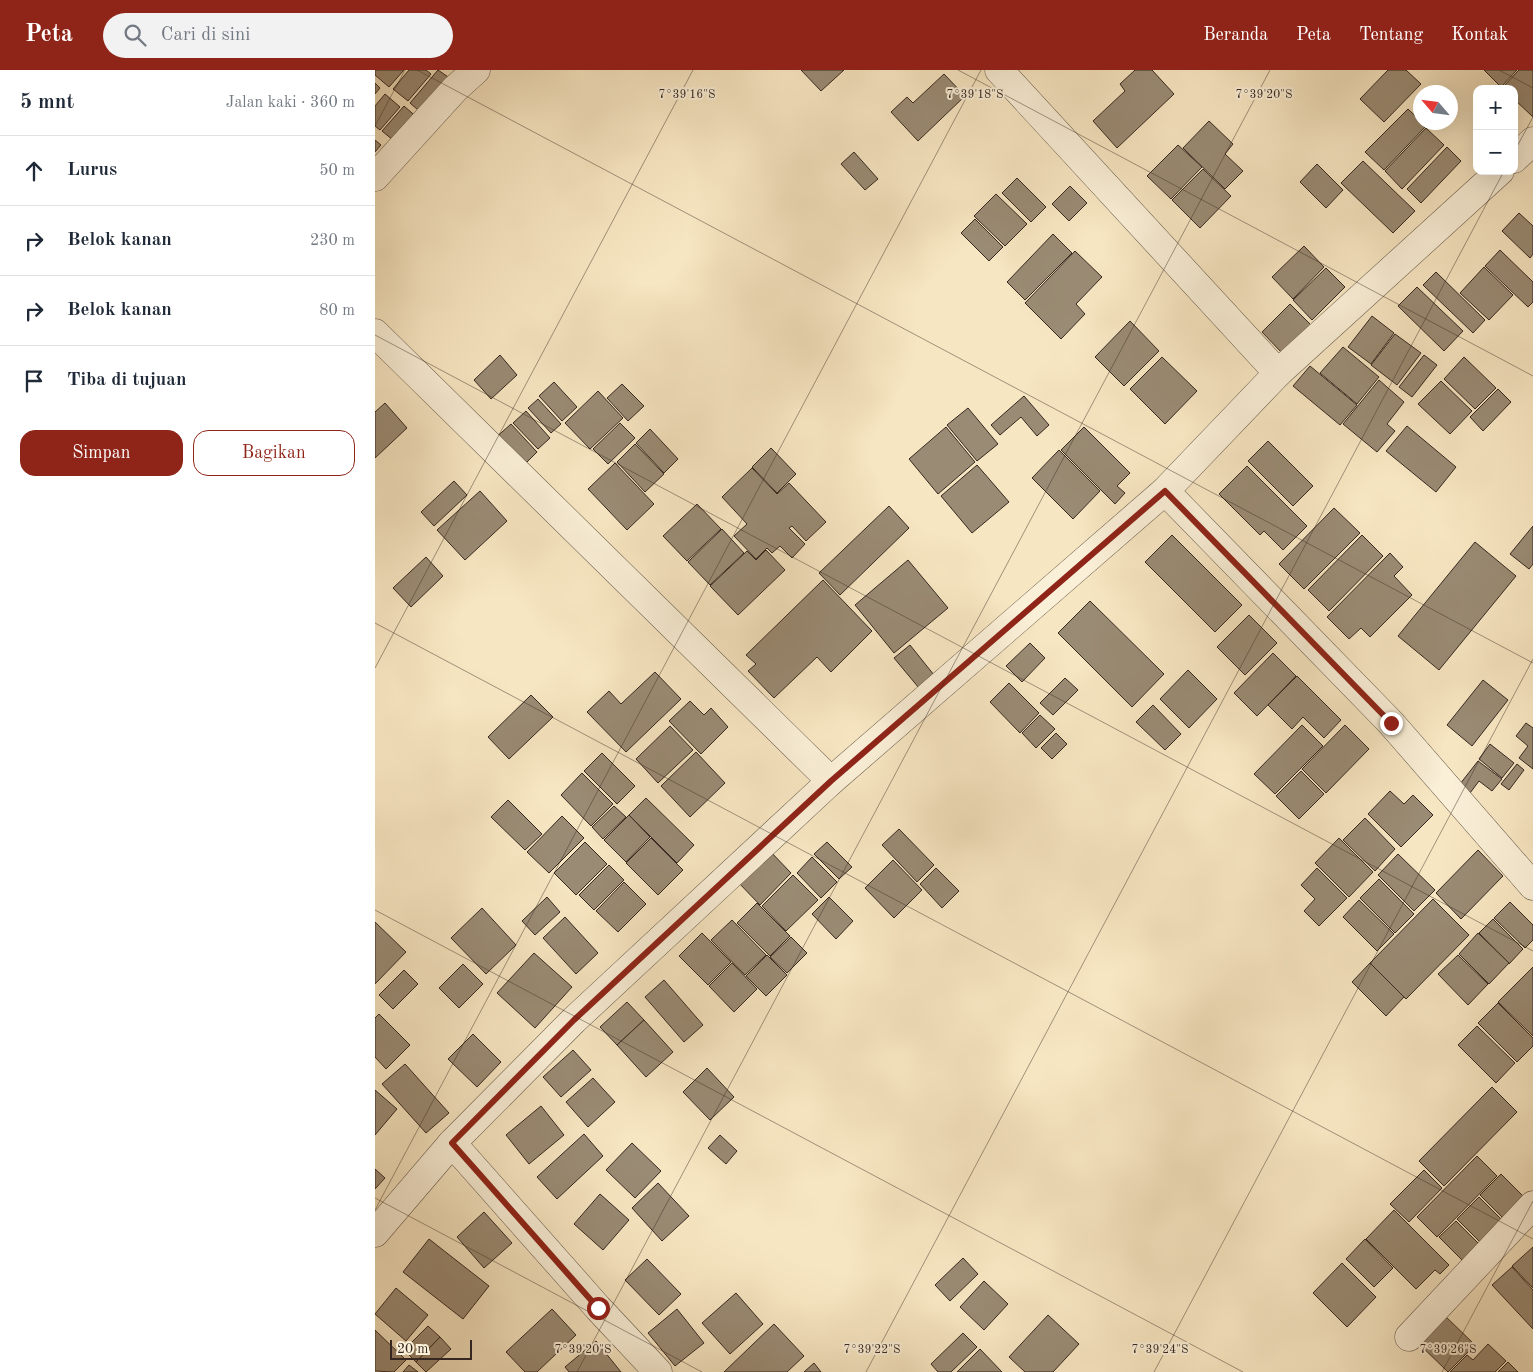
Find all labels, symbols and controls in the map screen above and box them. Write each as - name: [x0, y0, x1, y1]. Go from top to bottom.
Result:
- search box: [103, 13, 453, 58]
- icon: search: [121, 21, 149, 49]
- text: Peta: [25, 23, 73, 47]
- text: Cari di sini: [161, 26, 250, 45]
- text: Beranda: [1203, 26, 1268, 44]
- text: Peta: [1296, 26, 1331, 44]
- text: Tentang: [1359, 26, 1423, 44]
- text: Kontak: [1451, 26, 1508, 44]
- north arrow: [1413, 85, 1458, 130]
- map controls: [1473, 85, 1518, 175]
- button: +: [1473, 85, 1518, 130]
- text: 7°39'16"S: [659, 89, 715, 101]
- text: 7°39'18"S: [947, 89, 1003, 101]
- text: 7°39'20"S: [1236, 89, 1292, 101]
- text: 5 mnt: [20, 92, 74, 113]
- text: Jalan kaki · 360 m: [226, 95, 355, 111]
- button: −: [1473, 130, 1518, 175]
- icon: ahead: [20, 157, 48, 185]
- text: Lurus: [67, 161, 117, 180]
- text: 50 m: [319, 163, 355, 179]
- icon: right: [20, 227, 48, 255]
- text: Belok kanan: [67, 231, 172, 250]
- text: 230 m: [310, 233, 355, 249]
- icon: right: [20, 297, 48, 325]
- text: Belok kanan: [67, 301, 172, 320]
- text: 80 m: [319, 303, 355, 319]
- icon: arrive: [20, 367, 48, 395]
- text: Tiba di tujuan: [67, 371, 187, 390]
- button: Simpan: [20, 430, 183, 476]
- button: Bagikan: [193, 430, 355, 476]
- route end: [1380, 712, 1403, 735]
- route start: [587, 1297, 610, 1320]
- scale bar: [390, 1337, 473, 1360]
- text: 20 m: [397, 1342, 428, 1356]
- text: 7°39'20"S: [555, 1344, 611, 1356]
- text: 7°39'22"S: [844, 1344, 900, 1356]
- text: 7°39'24"S: [1132, 1344, 1188, 1356]
- text: 7°39'26"S: [1420, 1344, 1476, 1356]

